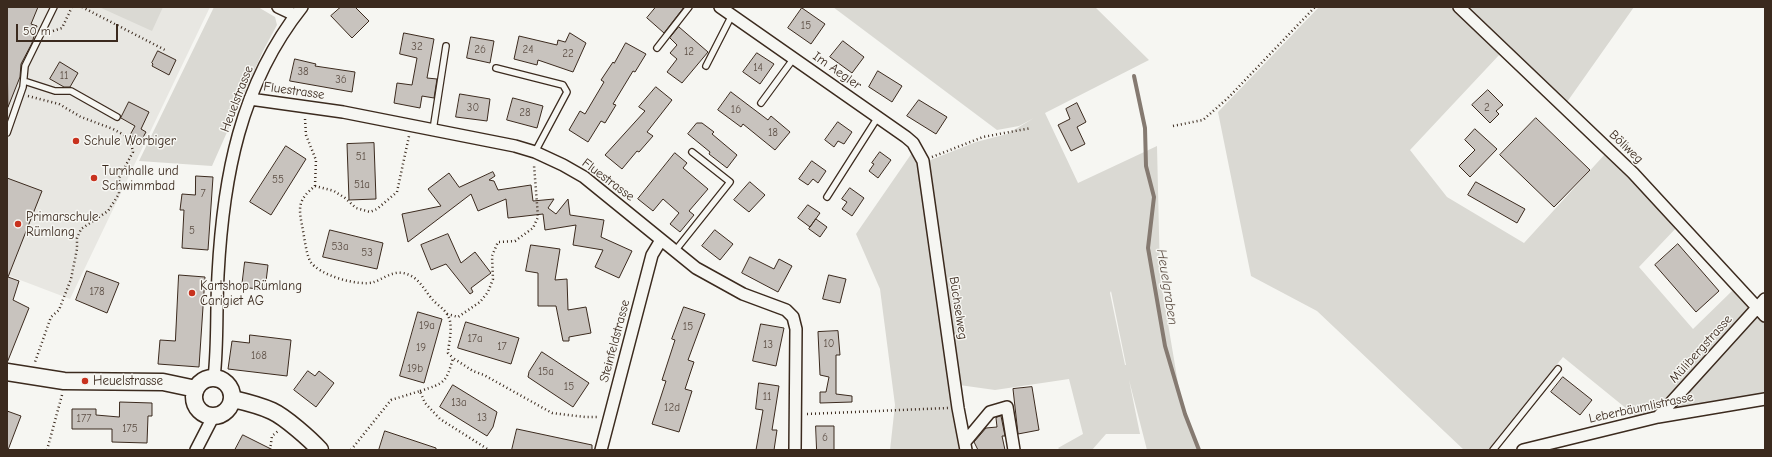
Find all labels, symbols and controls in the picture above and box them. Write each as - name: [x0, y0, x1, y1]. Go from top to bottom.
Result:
- scale bar: [18, 16, 120, 42]
- house number: 15: [801, 19, 811, 33]
- text: 50 m: [23, 24, 51, 38]
- house number: 32: [411, 40, 423, 54]
- house number: 26: [474, 43, 486, 57]
- house number: 24: [522, 43, 534, 57]
- house number: 12: [684, 45, 694, 59]
- house number: 22: [562, 47, 574, 61]
- street label: Im Aegler: [810, 49, 864, 93]
- house number: 14: [753, 61, 763, 75]
- street label: Heuelstrasse: [217, 64, 257, 134]
- house number: 38: [297, 65, 309, 79]
- house number: 11: [60, 69, 68, 83]
- house number: 36: [335, 73, 347, 87]
- street label: Fluestrasse: [262, 79, 326, 103]
- house number: 30: [467, 101, 479, 115]
- house number: 2: [1484, 101, 1490, 115]
- house number: 16: [731, 103, 741, 117]
- house number: 28: [519, 106, 531, 120]
- house number: 18: [768, 126, 778, 140]
- street label: Böliweg: [1606, 127, 1646, 167]
- place label: Schule Worbiger: [84, 133, 176, 149]
- marker: Schule Worbiger: [71, 136, 81, 146]
- house number: 51: [356, 150, 366, 164]
- street label: Fluestrasse: [579, 155, 637, 205]
- place label: Turnhalle und Schwimmbad: [102, 163, 179, 194]
- marker: Turnhalle und Schwimmbad: [89, 173, 99, 183]
- house number: 55: [272, 173, 284, 187]
- house number: 51a: [354, 178, 370, 192]
- house number: 7: [200, 187, 206, 201]
- place label: Primarschule Rümlang: [26, 209, 99, 240]
- marker: Primarschule Rümlang: [13, 219, 23, 229]
- house number: 5: [189, 224, 195, 238]
- house number: 53a: [331, 240, 349, 254]
- house number: 53: [361, 246, 373, 260]
- water label: Heuelgraben: [1153, 248, 1181, 326]
- street label: Büchselweg: [945, 275, 971, 341]
- place label: Kartshop Rümlang Carigiet AG: [200, 278, 302, 309]
- house number: 178: [89, 285, 105, 299]
- marker: Kartshop Rümlang Carigiet AG: [187, 288, 197, 298]
- street label: Steinfeldstrasse: [596, 298, 634, 384]
- street label: Mülibergstrasse: [1666, 312, 1736, 386]
- house number: 19a: [419, 319, 435, 333]
- house number: 15: [683, 320, 693, 334]
- house number: 17a: [467, 332, 483, 346]
- house number: 10: [823, 337, 835, 351]
- house number: 13: [763, 338, 773, 352]
- house number: 17: [497, 340, 507, 354]
- house number: 19: [416, 341, 426, 355]
- house number: 168: [251, 349, 267, 363]
- house number: 19b: [407, 362, 423, 376]
- house number: 15a: [538, 365, 554, 379]
- place label: Heuelstrasse: [93, 373, 163, 389]
- marker: Heuelstrasse: [80, 376, 90, 386]
- house number: 15: [564, 380, 574, 394]
- street label: Leberbäumlistrasse: [1587, 389, 1695, 427]
- house number: 11: [763, 390, 771, 404]
- house number: 13a: [451, 396, 467, 410]
- house number: 12d: [664, 401, 680, 415]
- house number: 13: [477, 411, 487, 425]
- house number: 177: [77, 412, 91, 426]
- house number: 175: [122, 422, 138, 436]
- house number: 6: [822, 431, 828, 445]

